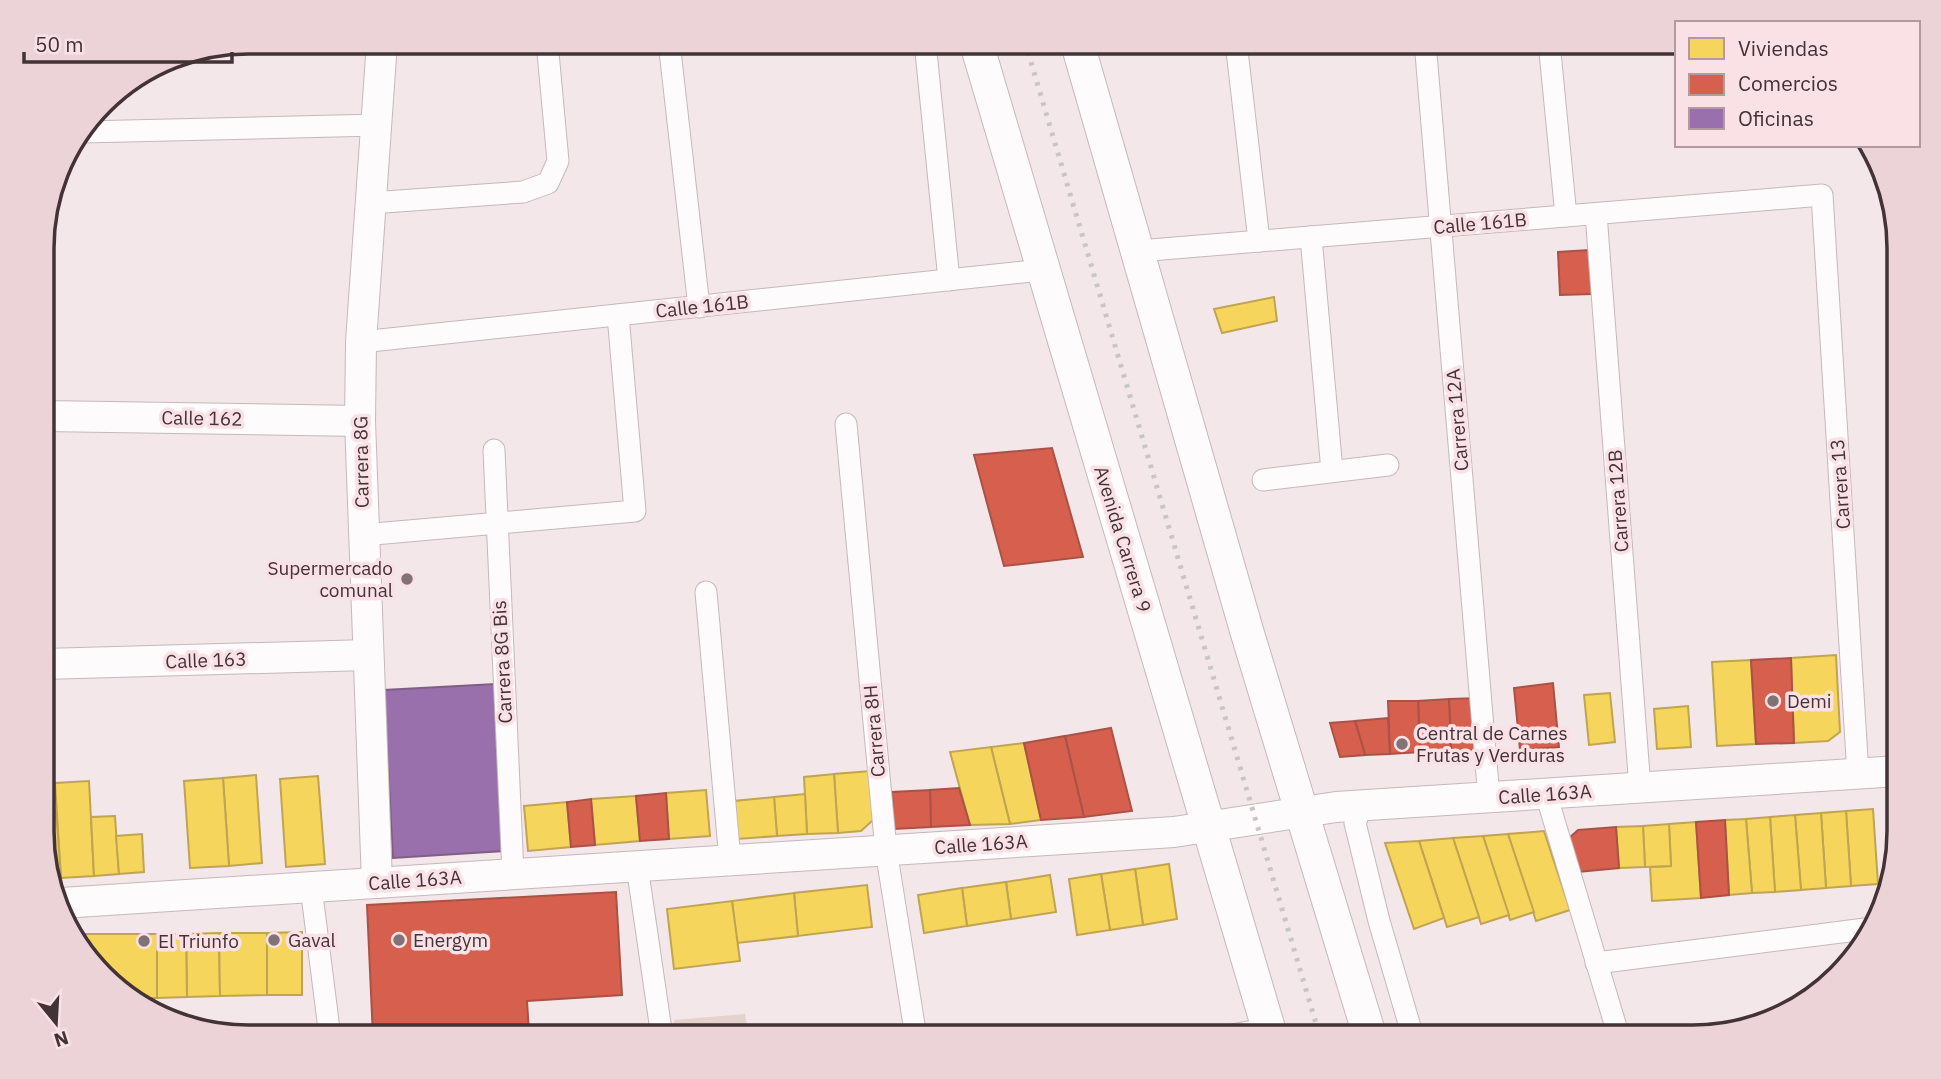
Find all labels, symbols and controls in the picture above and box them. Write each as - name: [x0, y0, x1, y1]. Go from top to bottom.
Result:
- scale bar: [24, 21, 233, 65]
- legend: [1675, 21, 1920, 147]
- text: 50 m: [35, 30, 84, 58]
- text: Viviendas: [1738, 34, 1829, 62]
- text: Comercios: [1738, 69, 1838, 97]
- text: Oficinas: [1738, 104, 1814, 132]
- street label: Calle 161B: [1432, 207, 1528, 239]
- street label: Calle 161B: [654, 289, 750, 323]
- street label: Carrera 12A: [1441, 368, 1473, 472]
- street label: Calle 162: [161, 405, 243, 431]
- street label: Carrera 8G: [348, 416, 374, 508]
- street label: Carrera 13: [1825, 438, 1855, 530]
- street label: Carrera 12B: [1602, 449, 1634, 553]
- street label: Avenida Carrera 9: [1089, 463, 1157, 615]
- place label: Supermercado comunal: [267, 556, 393, 602]
- marker: Supermercado comunal: [399, 571, 415, 587]
- street label: Carrera 8G Bis: [487, 600, 517, 724]
- street label: Calle 163: [165, 647, 247, 673]
- street label: Carrera 8H: [858, 684, 890, 778]
- place label: Demi: [1787, 689, 1832, 713]
- marker: Demi: [1765, 693, 1781, 709]
- place label: Central de Carnes Frutas y Verduras: [1416, 721, 1568, 767]
- marker: Central de Carnes Frutas y Verduras: [1394, 736, 1410, 752]
- street label: Calle 163A: [1498, 779, 1592, 809]
- street label: Calle 163A: [934, 829, 1028, 859]
- street label: Calle 163A: [368, 865, 462, 895]
- place label: Gaval: [288, 928, 336, 952]
- place label: Energym: [413, 928, 488, 952]
- place label: El Triunfo: [158, 929, 239, 953]
- marker: Gaval: [266, 932, 282, 948]
- marker: Energym: [391, 932, 407, 948]
- marker: El Triunfo: [136, 933, 152, 949]
- north arrow: [21, 988, 91, 1058]
- text: N: [51, 1026, 72, 1053]

